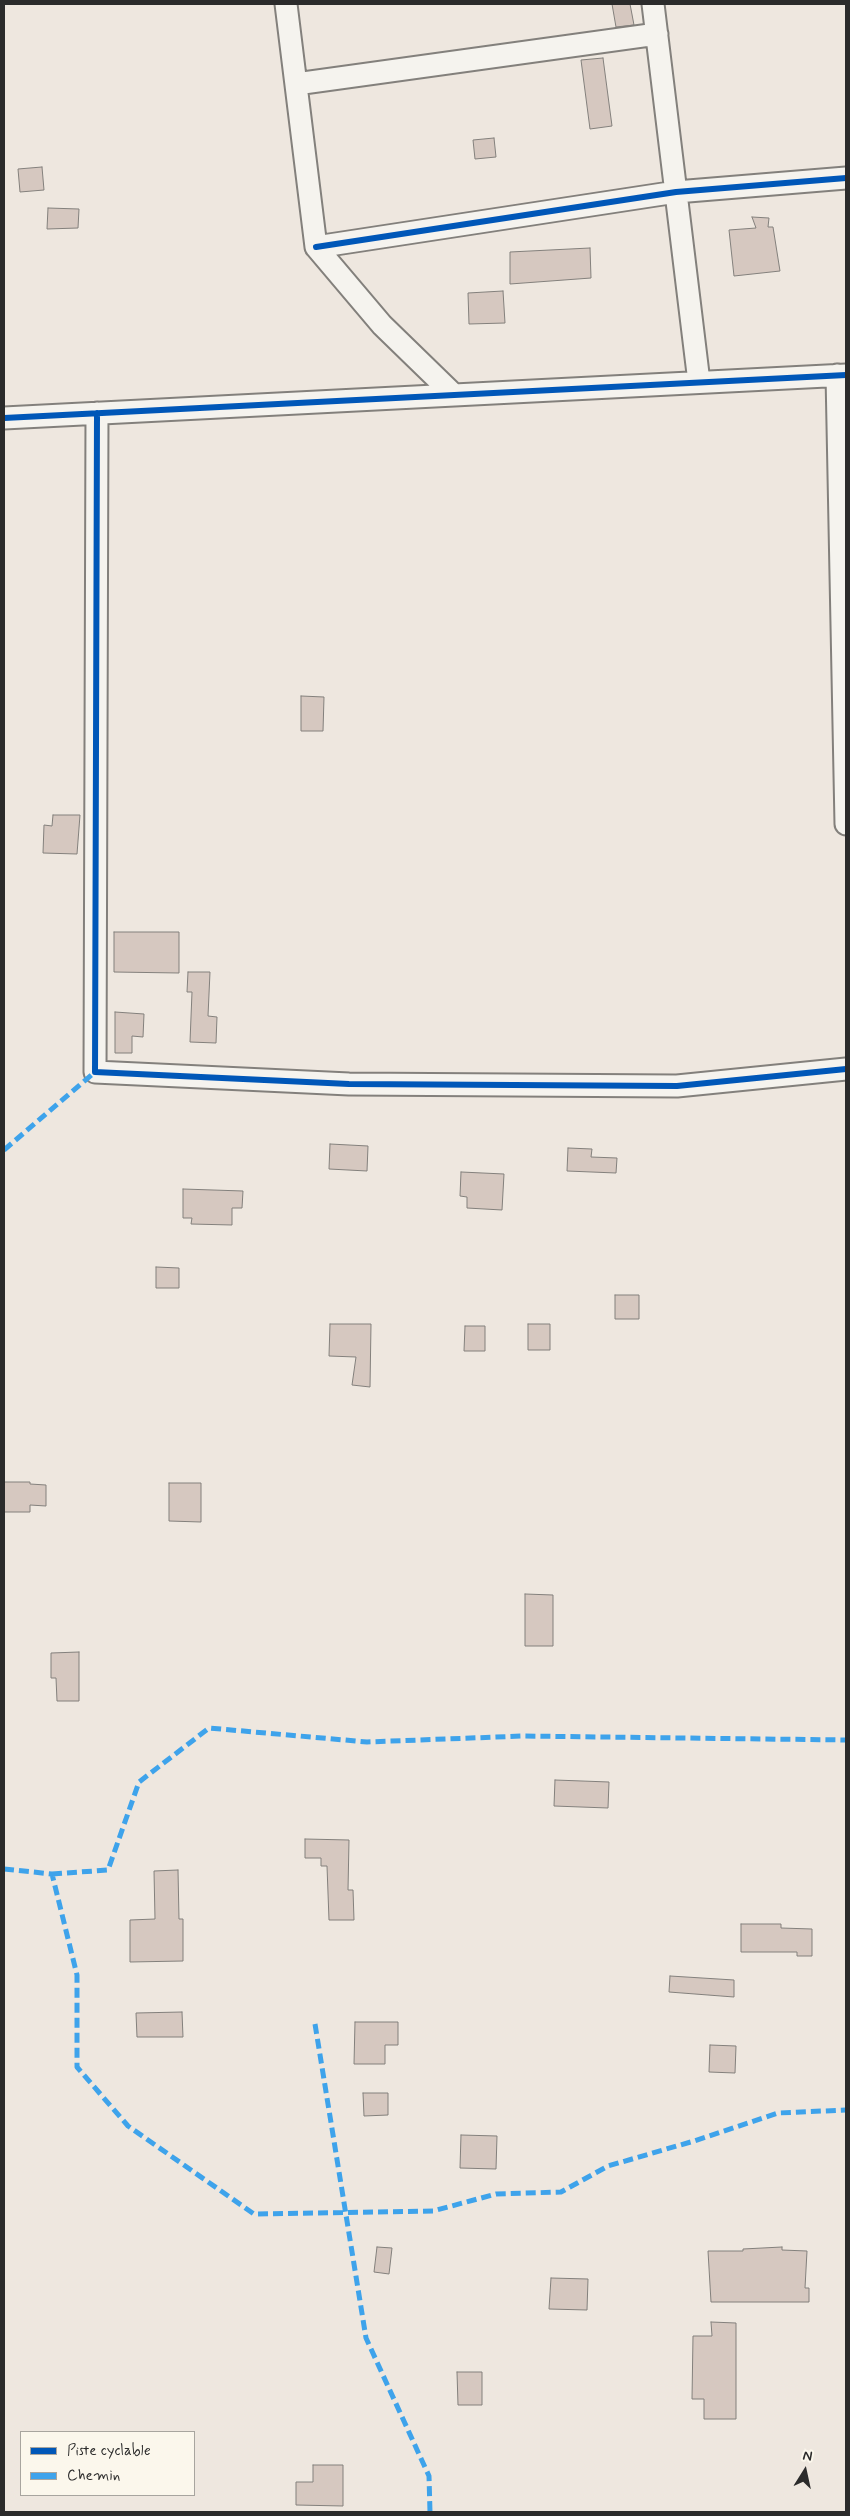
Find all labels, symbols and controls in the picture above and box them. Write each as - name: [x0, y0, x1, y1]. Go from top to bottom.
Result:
- legend: [20, 2431, 195, 2496]
- text: Piste cyclable: [67, 2441, 151, 2461]
- north arrow: [780, 2446, 830, 2496]
- text: N: [801, 2447, 814, 2466]
- text: Chemin: [67, 2466, 120, 2486]

